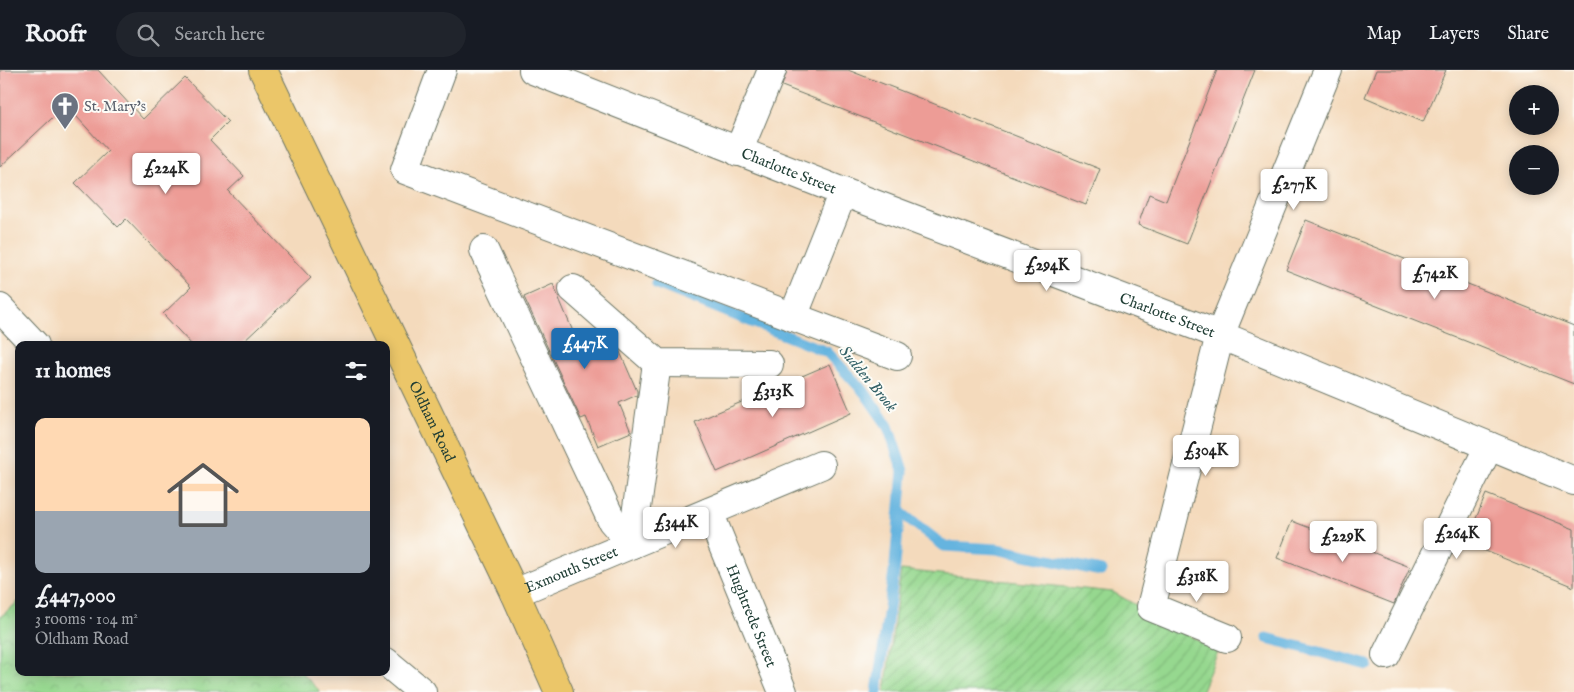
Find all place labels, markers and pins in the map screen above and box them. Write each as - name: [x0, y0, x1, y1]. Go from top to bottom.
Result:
- church icon: St. Mary's: [50, 91, 80, 130]
- place label: St. Mary's: [84, 97, 146, 116]
- pin: £224K: [131, 152, 201, 195]
- pin: £277K: [1259, 168, 1329, 211]
- pin: £294K: [1012, 250, 1082, 292]
- pin: £742K: [1400, 258, 1470, 300]
- pin: £447K: [550, 328, 620, 370]
- pin: £313K: [738, 376, 808, 418]
- pin: £304K: [1171, 434, 1241, 477]
- pin: £344K: [641, 506, 711, 549]
- pin: £264K: [1422, 518, 1492, 560]
- pin: £229K: [1308, 520, 1378, 563]
- pin: £318K: [1162, 560, 1232, 603]

